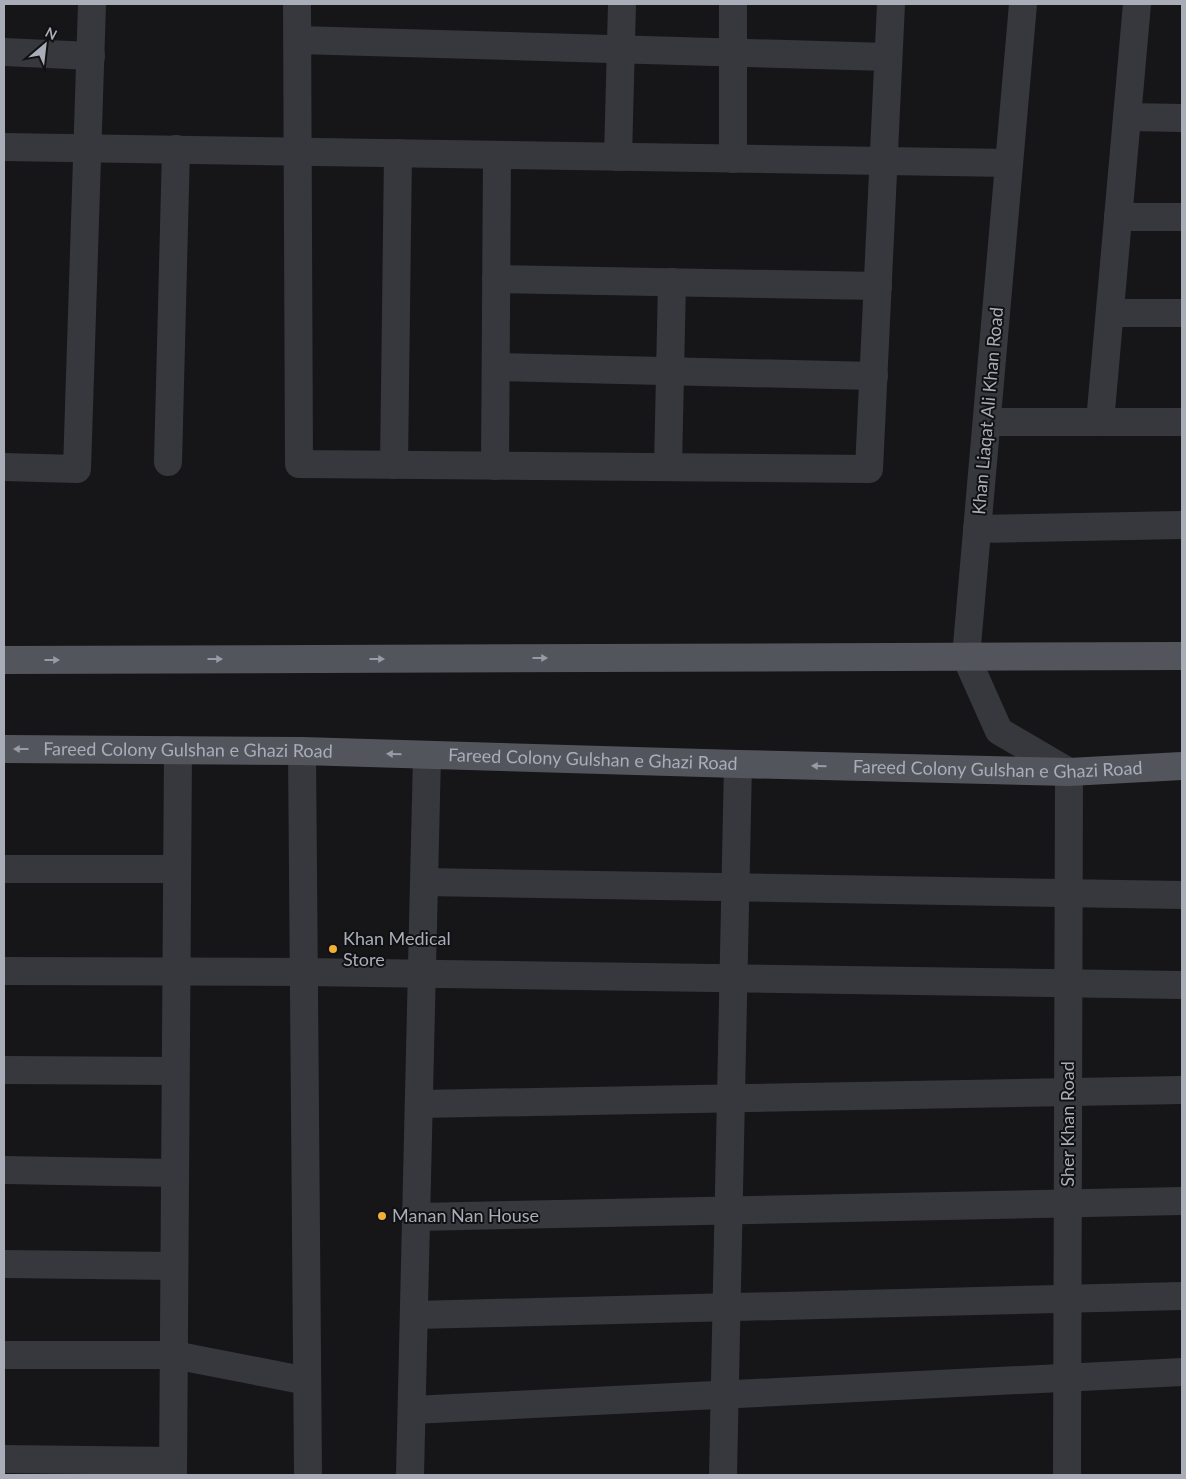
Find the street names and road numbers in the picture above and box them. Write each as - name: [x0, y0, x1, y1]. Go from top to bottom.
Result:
- street label: Khan Liaqat Ali Khan Road: [967, 306, 1007, 516]
- street label: Fareed Colony Gulshan e Ghazi Road: [43, 737, 333, 762]
- street label: Fareed Colony Gulshan e Ghazi Road: [448, 743, 738, 774]
- street label: Fareed Colony Gulshan e Ghazi Road: [853, 755, 1143, 782]
- street label: Sher Khan Road: [1056, 1061, 1078, 1187]

